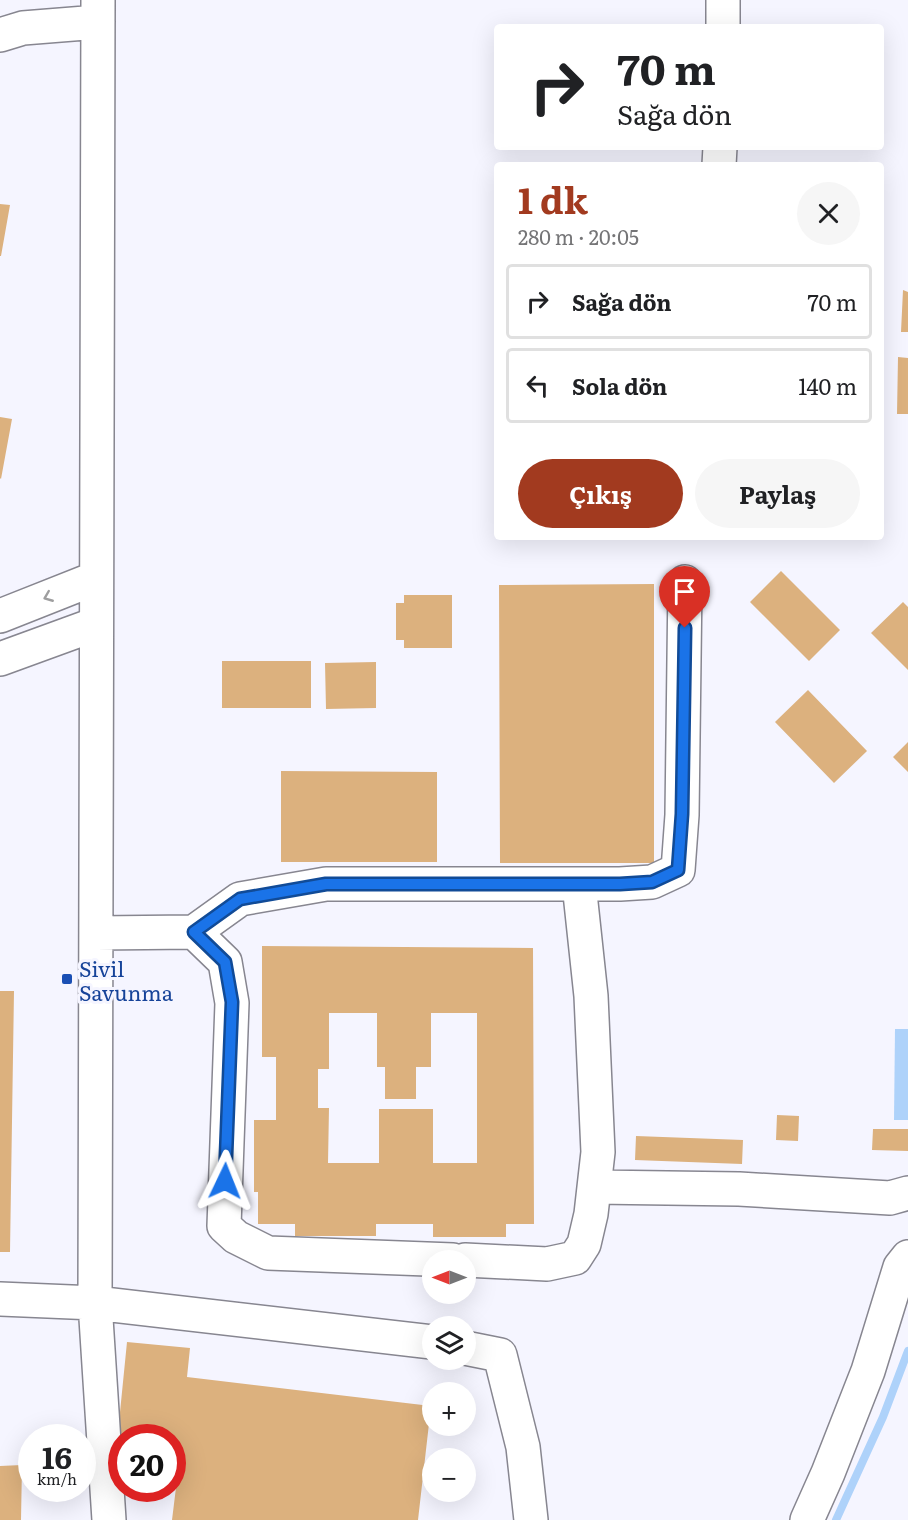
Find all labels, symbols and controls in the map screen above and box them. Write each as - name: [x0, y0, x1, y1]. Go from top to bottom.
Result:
- text: 70 m: [617, 36, 716, 98]
- icon: right: [518, 48, 596, 126]
- text: Sağa dön: [617, 93, 732, 133]
- text: 1 dk: [518, 172, 588, 225]
- button: close: [797, 182, 860, 245]
- text: 280 m · 20:05: [518, 221, 639, 251]
- icon: right: [521, 285, 554, 318]
- text: Sağa dön: [572, 285, 672, 318]
- text: 70 m: [807, 285, 857, 318]
- icon: left: [521, 369, 554, 402]
- text: Sola dön: [572, 369, 667, 402]
- text: 140 m: [798, 369, 857, 402]
- button: Çıkış: [518, 459, 683, 528]
- button: Paylaş: [695, 459, 860, 528]
- pin: [659, 566, 710, 628]
- icon: arrive: [668, 575, 701, 608]
- one-way arrow: [43, 590, 54, 602]
- place label: Sivil Savunma: [79, 952, 174, 1007]
- marker: Sivil Savunma: [60, 972, 74, 986]
- position arrow: [193, 1149, 257, 1213]
- north arrow: [422, 1250, 476, 1304]
- map controls: [422, 1250, 476, 1502]
- button: layers: [422, 1316, 476, 1370]
- button: +: [422, 1382, 476, 1436]
- speed limit sign: 20: [108, 1424, 186, 1502]
- text: 16: [42, 1434, 72, 1478]
- button: −: [422, 1448, 476, 1502]
- text: km/h: [37, 1467, 77, 1490]

